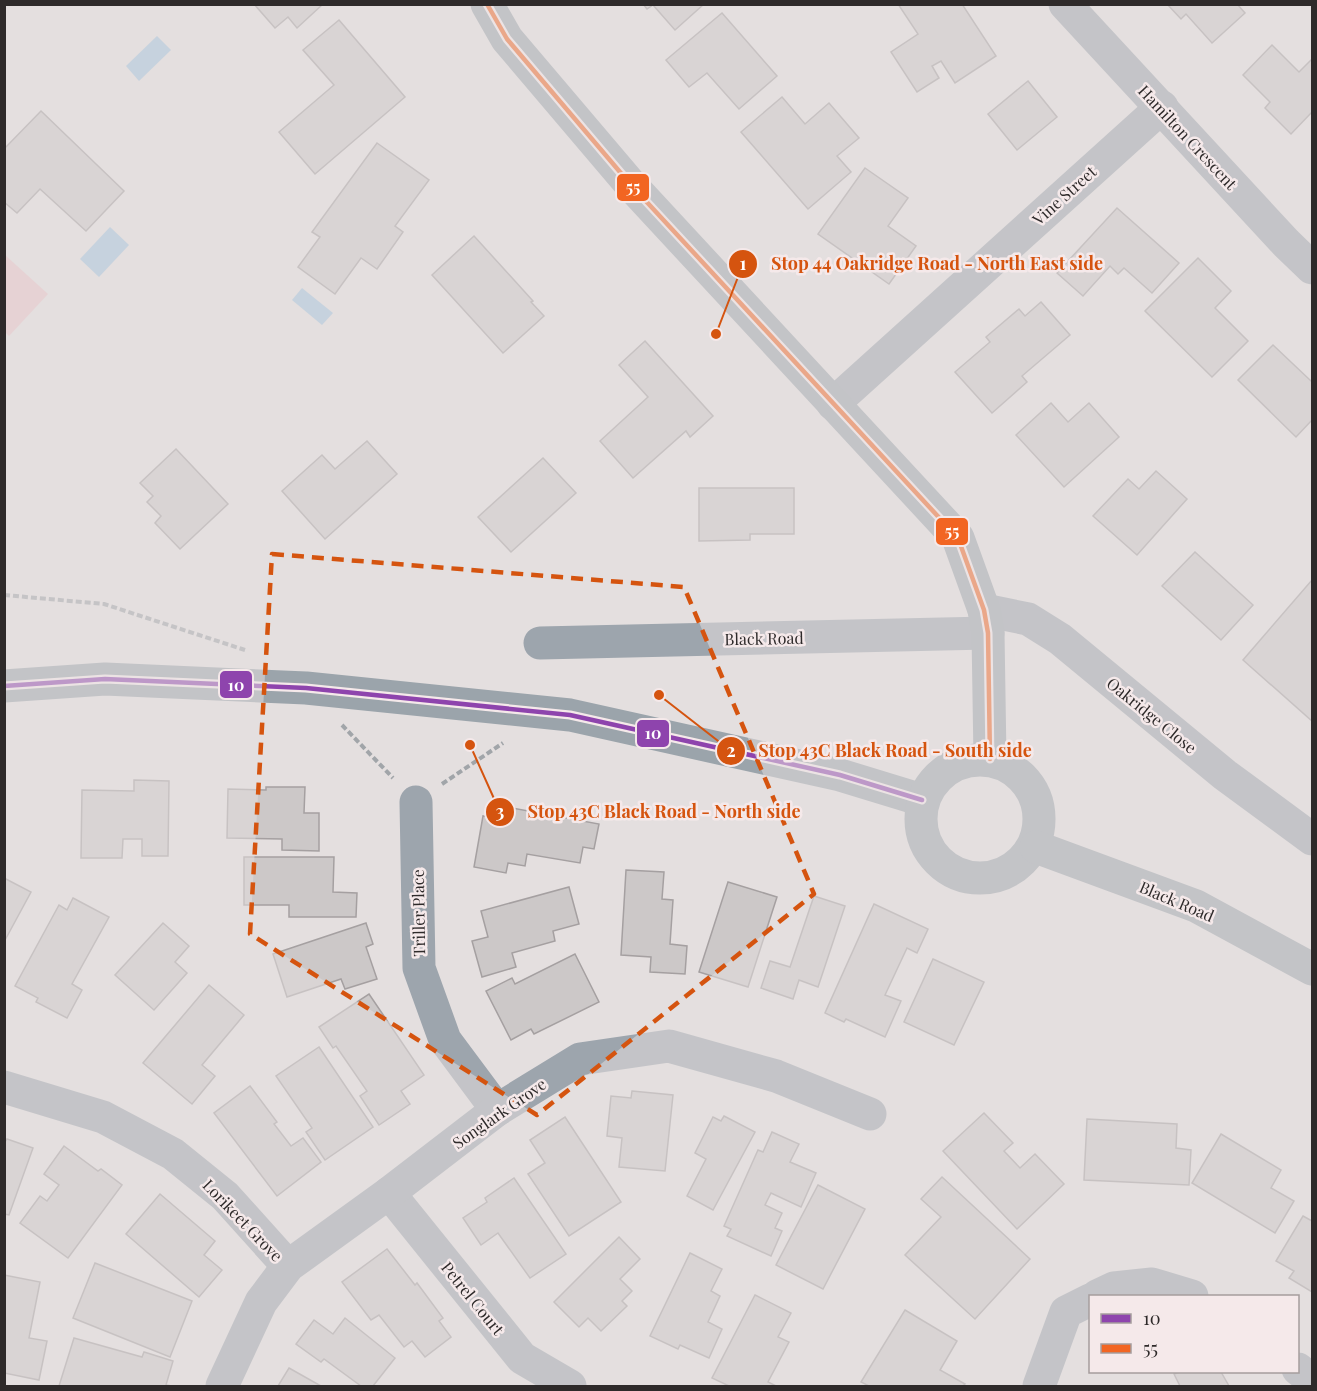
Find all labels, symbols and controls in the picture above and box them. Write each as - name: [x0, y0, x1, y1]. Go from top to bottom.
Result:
- street label: Hamilton Crescent: [1134, 80, 1242, 194]
- street label: Vine Street: [1027, 161, 1101, 230]
- line badge: 55: [616, 173, 650, 202]
- text: 55: [626, 176, 640, 197]
- callout: Stop 44 Oakridge Road - North East side: [728, 246, 1115, 282]
- text: 1: [740, 251, 747, 275]
- text: Stop 44 Oakridge Road - North East side: [771, 251, 1103, 275]
- line badge: 55: [935, 517, 969, 546]
- text: 55: [945, 520, 959, 541]
- street label: Black Road: [724, 627, 804, 649]
- line badge: 10: [219, 670, 253, 699]
- street label: Oakridge Close: [1103, 672, 1201, 758]
- text: 10: [228, 674, 244, 695]
- line badge: 10: [636, 719, 670, 748]
- text: 10: [645, 722, 661, 743]
- callout: Stop 43C Black Road - South side: [716, 733, 1044, 769]
- text: 2: [726, 738, 736, 762]
- text: Stop 43C Black Road - South side: [758, 738, 1032, 762]
- callout: Stop 43C Black Road - North side: [485, 794, 813, 830]
- text: 3: [496, 799, 505, 823]
- text: Stop 43C Black Road - North side: [527, 799, 801, 823]
- street label: Triller Place: [407, 869, 429, 957]
- street label: Black Road: [1136, 876, 1218, 926]
- street label: Songlark Grove: [448, 1073, 550, 1153]
- street label: Lorikeet Grove: [198, 1174, 288, 1266]
- street label: Petrel Court: [437, 1257, 509, 1339]
- legend: [1089, 1295, 1299, 1373]
- text: 10: [1143, 1306, 1160, 1330]
- text: 55: [1143, 1336, 1158, 1360]

